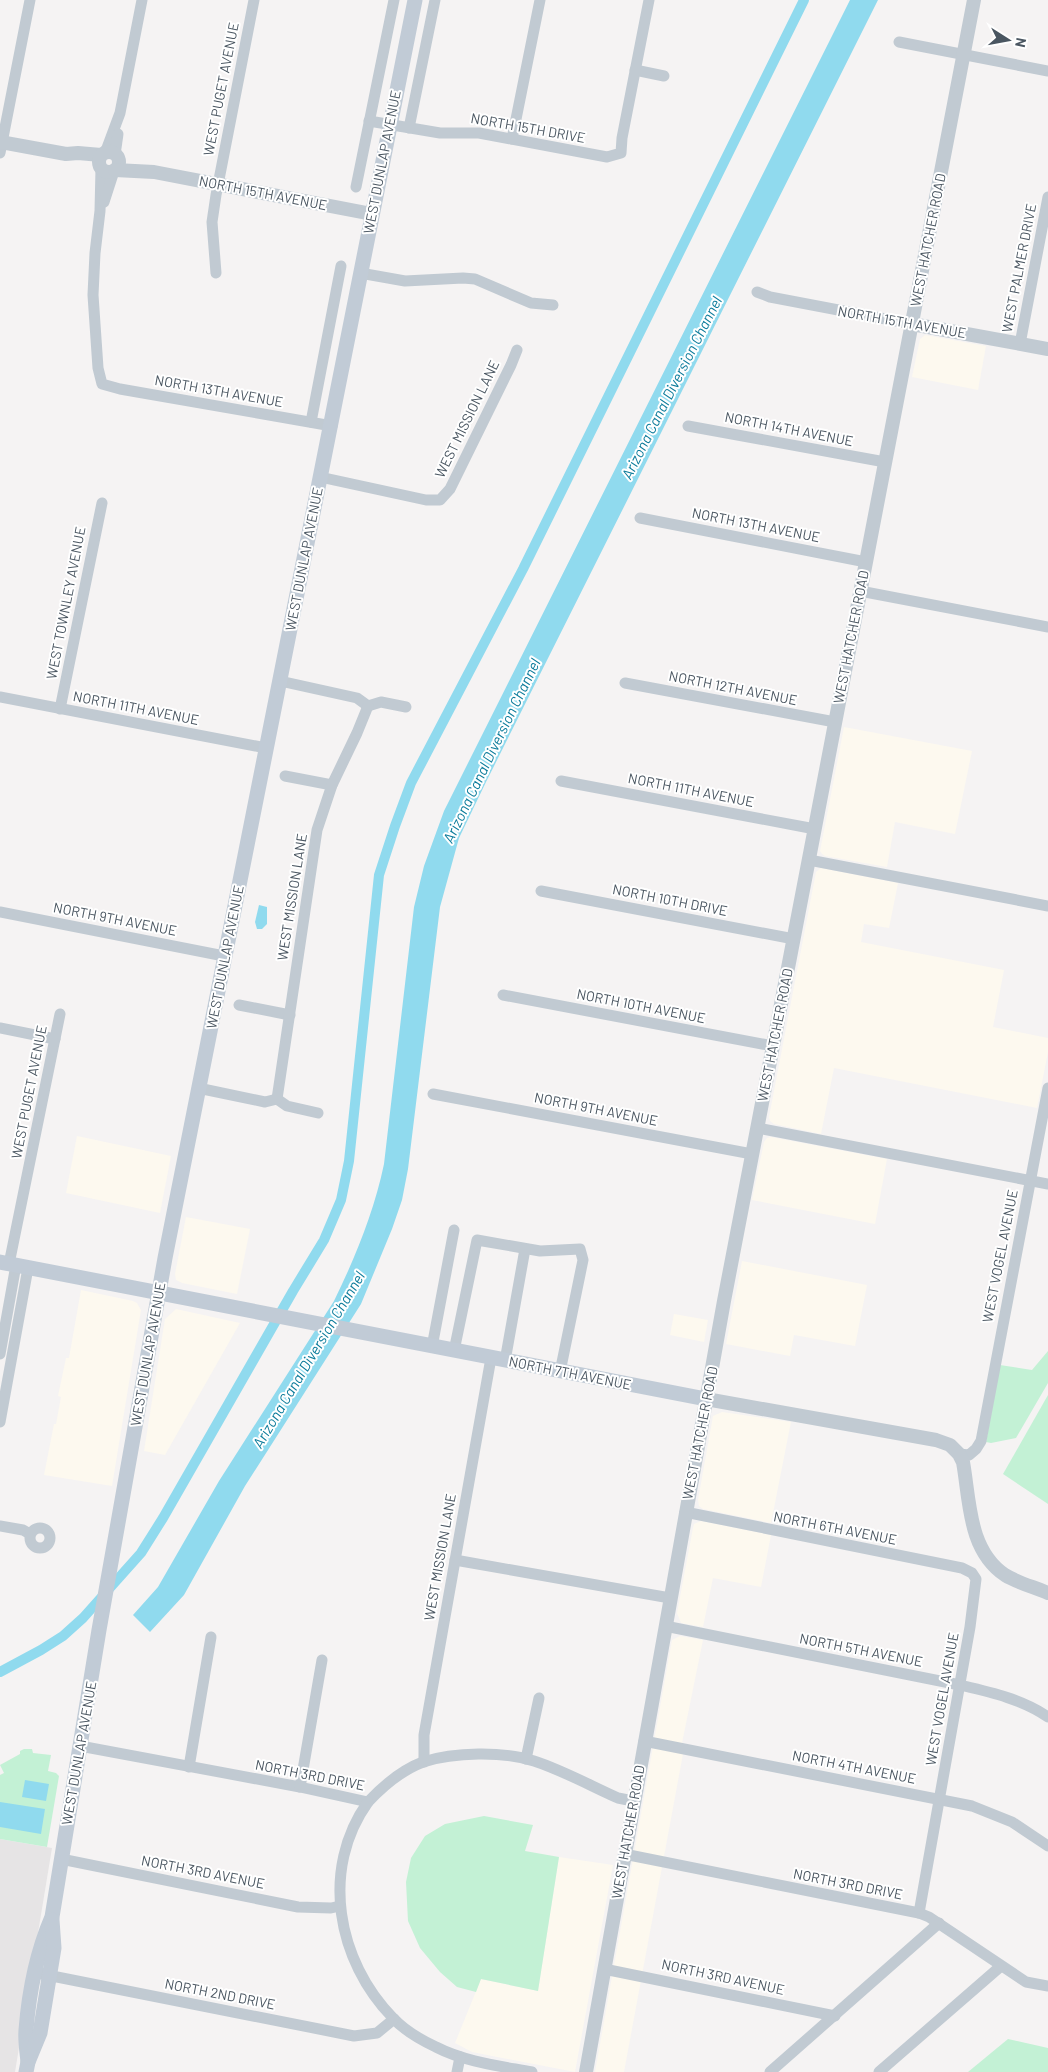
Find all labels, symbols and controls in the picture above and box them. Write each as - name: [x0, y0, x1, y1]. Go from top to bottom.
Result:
- north arrow: [983, 15, 1033, 65]
- street label: WEST PUGET AVENUE: [199, 21, 242, 157]
- text: N: [1012, 36, 1030, 49]
- street label: WEST DUNLAP AVENUE: [359, 89, 404, 235]
- street label: NORTH 15TH DRIVE: [469, 109, 587, 146]
- street label: NORTH 15TH AVENUE: [198, 172, 329, 213]
- street label: WEST HATCHER ROAD: [906, 172, 949, 308]
- street label: WEST PALMER DRIVE: [998, 202, 1039, 334]
- water label: Arizona Canal Diversion Channel: [617, 293, 725, 482]
- street label: NORTH 15TH AVENUE: [837, 302, 968, 341]
- street label: WEST MISSION LANE: [431, 357, 502, 480]
- street label: NORTH 13TH AVENUE: [154, 371, 285, 410]
- street label: NORTH 14TH AVENUE: [723, 408, 855, 449]
- street label: WEST DUNLAP AVENUE: [281, 486, 326, 632]
- street label: NORTH 13TH AVENUE: [691, 504, 822, 545]
- street label: WEST TOWNLEY AVENUE: [42, 525, 89, 681]
- street label: WEST HATCHER ROAD: [829, 569, 872, 705]
- water label: Arizona Canal Diversion Channel: [439, 655, 544, 846]
- street label: NORTH 12TH AVENUE: [668, 667, 799, 708]
- street label: NORTH 11TH AVENUE: [72, 687, 200, 728]
- street label: NORTH 11TH AVENUE: [627, 769, 755, 810]
- street label: WEST MISSION LANE: [273, 832, 310, 962]
- street label: NORTH 10TH DRIVE: [611, 880, 729, 919]
- street label: WEST DUNLAP AVENUE: [202, 884, 247, 1030]
- street label: NORTH 9TH AVENUE: [52, 898, 178, 939]
- street label: WEST HATCHER ROAD: [753, 967, 796, 1103]
- street label: NORTH 10TH AVENUE: [575, 985, 707, 1026]
- street label: WEST PUGET AVENUE: [7, 1024, 50, 1160]
- street label: NORTH 9TH AVENUE: [533, 1088, 659, 1129]
- street label: WEST VOGEL AVENUE: [978, 1188, 1021, 1324]
- water label: Arizona Canal Diversion Channel: [248, 1267, 368, 1451]
- street label: WEST DUNLAP AVENUE: [126, 1281, 169, 1427]
- street label: NORTH 7TH AVENUE: [507, 1352, 633, 1393]
- street label: WEST HATCHER ROAD: [678, 1365, 721, 1501]
- street label: WEST MISSION LANE: [420, 1492, 459, 1622]
- street label: NORTH 6TH AVENUE: [772, 1507, 898, 1548]
- street label: NORTH 5TH AVENUE: [798, 1629, 924, 1670]
- street label: WEST VOGEL AVENUE: [921, 1631, 962, 1767]
- street label: WEST DUNLAP AVENUE: [57, 1680, 100, 1826]
- street label: NORTH 4TH AVENUE: [791, 1746, 917, 1787]
- street label: NORTH 3RD DRIVE: [254, 1756, 366, 1793]
- street label: WEST HATCHER ROAD: [607, 1764, 648, 1900]
- street label: NORTH 3RD AVENUE: [140, 1851, 266, 1892]
- street label: NORTH 3RD DRIVE: [792, 1865, 904, 1902]
- street label: NORTH 3RD AVENUE: [660, 1955, 786, 1998]
- street label: NORTH 2ND DRIVE: [163, 1974, 277, 2013]

